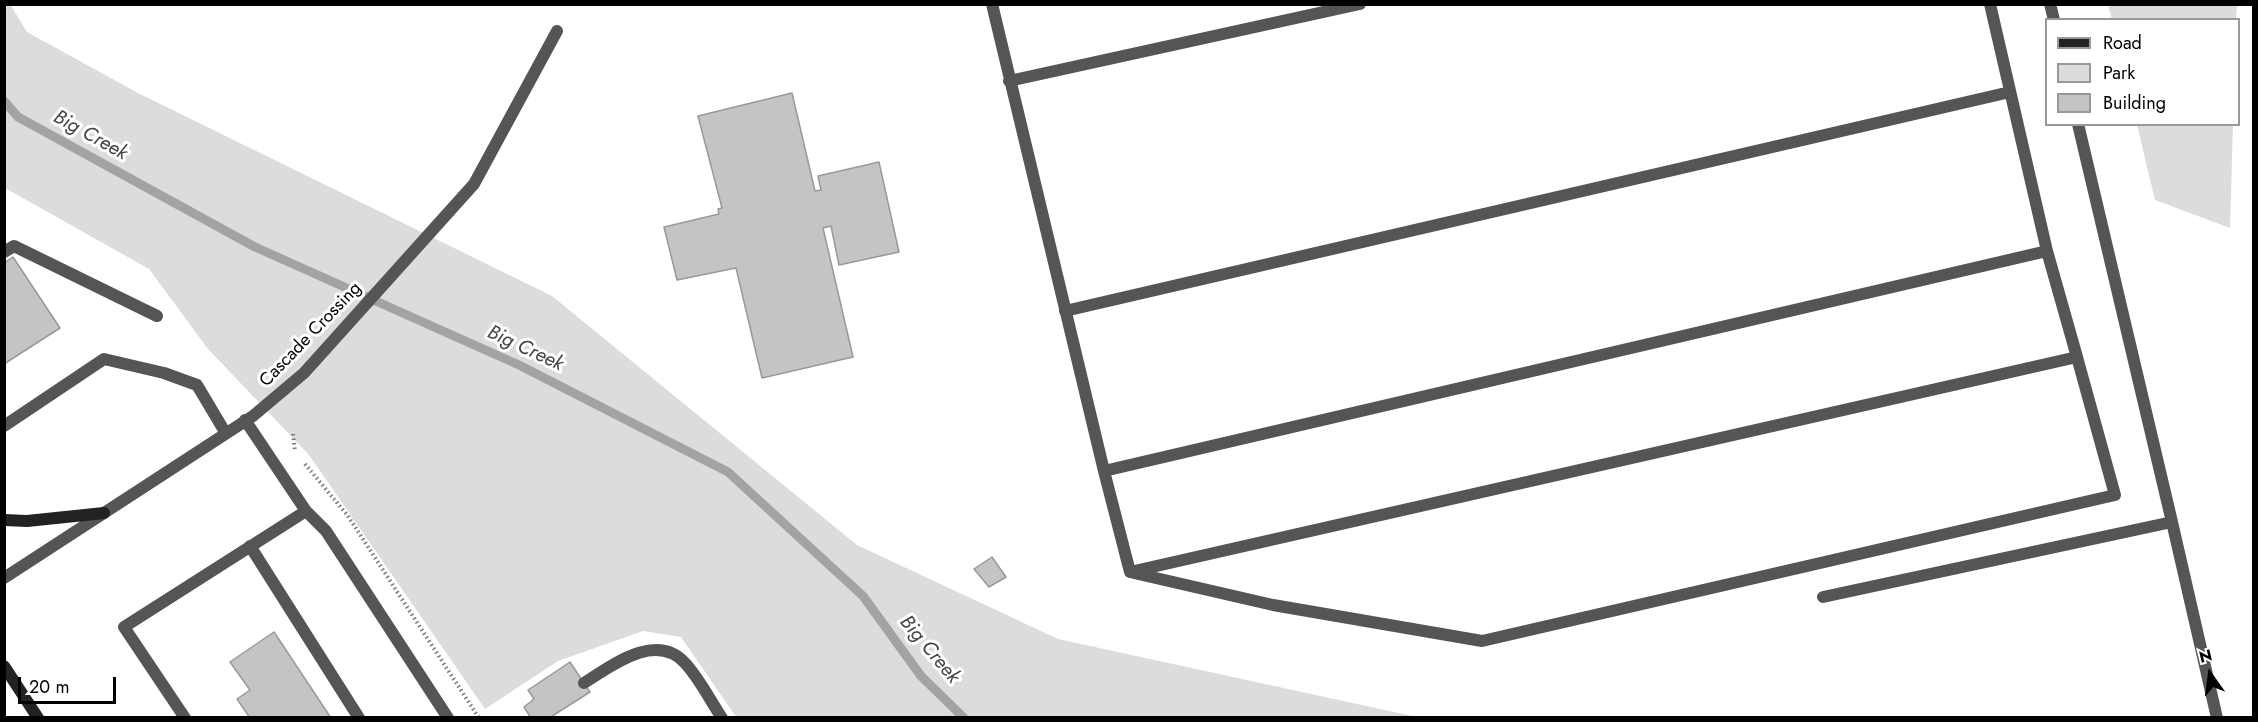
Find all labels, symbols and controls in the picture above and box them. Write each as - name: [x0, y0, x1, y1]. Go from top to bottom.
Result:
- legend: [2045, 18, 2240, 126]
- text: Road: [2103, 30, 2142, 56]
- text: Park: [2103, 60, 2135, 86]
- text: Building: [2103, 90, 2166, 116]
- water label: Big Creek: [49, 106, 131, 166]
- street label: Cascade Crossing: [256, 278, 366, 392]
- water label: Big Creek: [483, 321, 567, 377]
- water label: Big Creek: [894, 611, 964, 689]
- text: N: [2197, 643, 2214, 669]
- north arrow: [2180, 644, 2240, 704]
- scale bar: [21, 665, 118, 703]
- text: 20 m: [29, 674, 69, 700]

